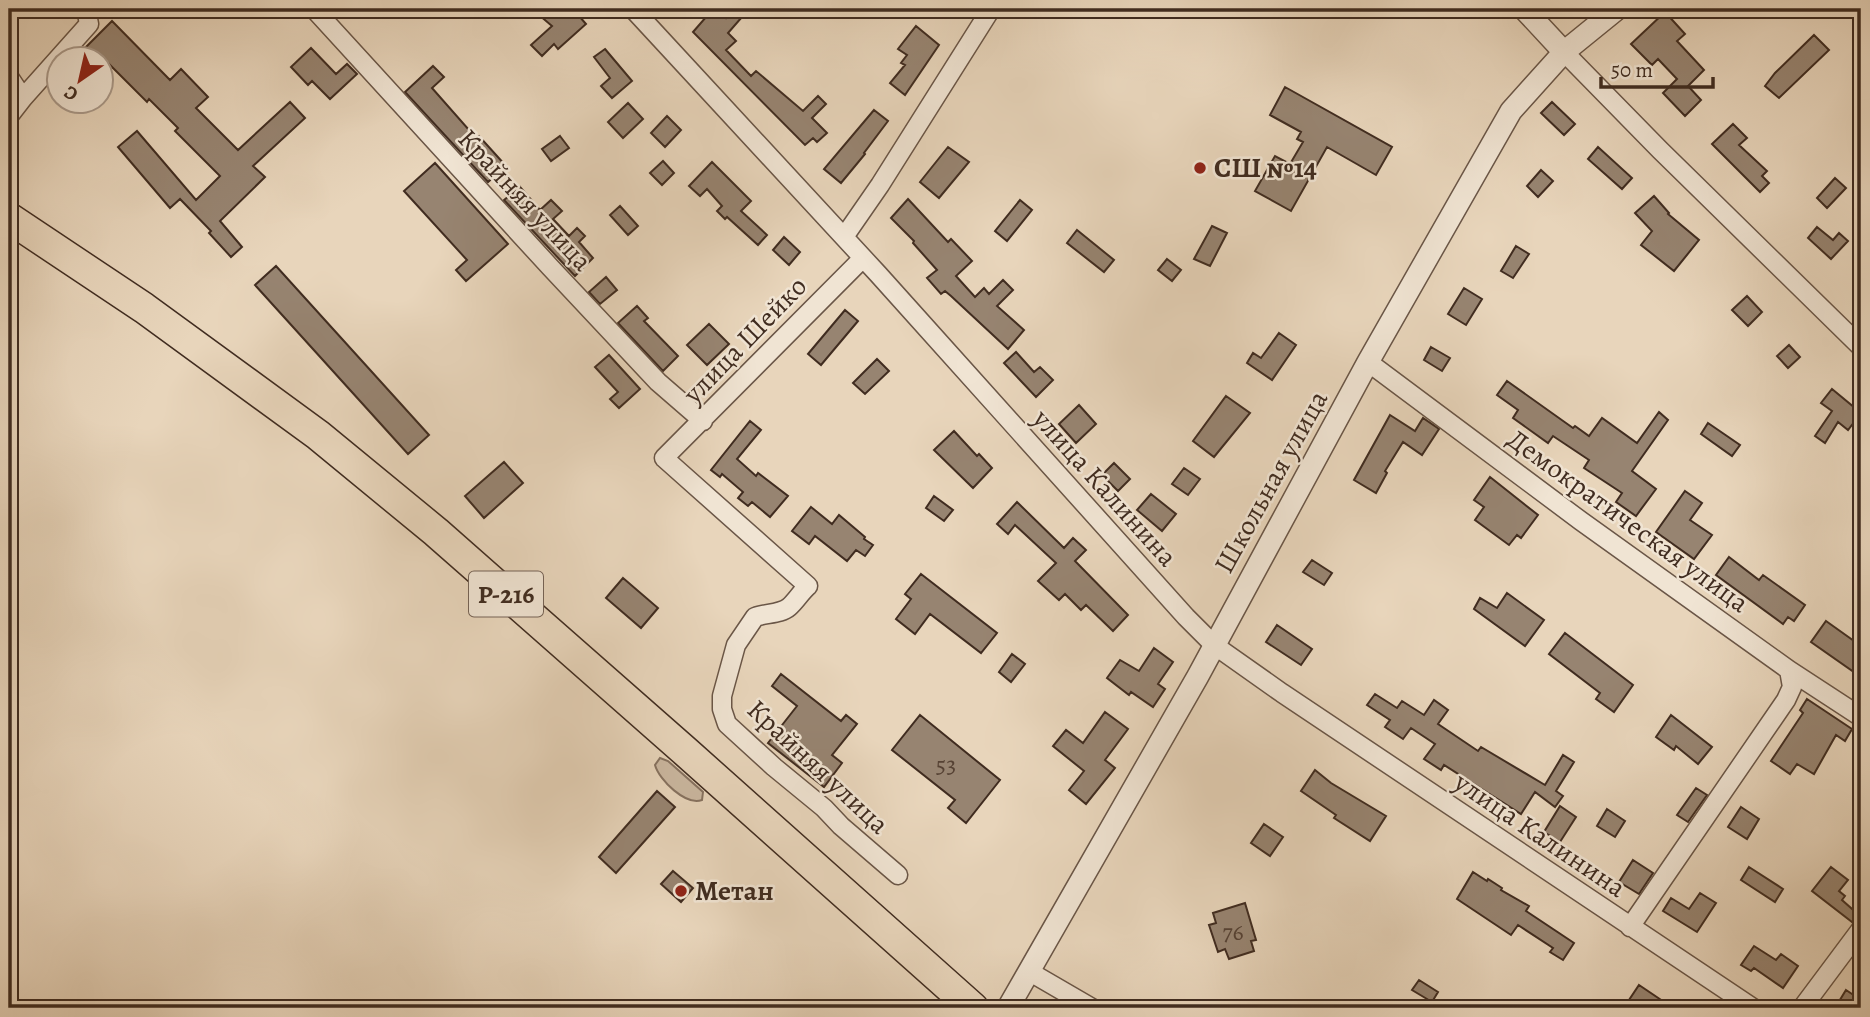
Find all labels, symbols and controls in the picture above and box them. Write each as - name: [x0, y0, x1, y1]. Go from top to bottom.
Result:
- north arrow: [46, 46, 116, 116]
- scale bar: [1601, 46, 1713, 90]
- text: 50 m: [1611, 56, 1653, 84]
- text: С: [59, 79, 83, 107]
- street label: Крайняя улица: [449, 121, 601, 279]
- place label: СШ №14: [1214, 149, 1317, 187]
- marker: СШ №14: [1192, 160, 1208, 176]
- street label: улица Шейко: [674, 268, 815, 413]
- street label: Школьная улица: [1205, 384, 1337, 580]
- street label: улица Калинина: [1023, 400, 1186, 575]
- street label: Демократическая улица: [1499, 420, 1757, 622]
- road number: Р-216: [469, 572, 543, 616]
- street label: Крайняя улица: [739, 691, 897, 843]
- house number: 53: [936, 749, 956, 781]
- street label: улица Калинина: [1446, 763, 1633, 907]
- place label: Метан: [695, 872, 774, 910]
- marker: Метан: [673, 883, 689, 899]
- house number: 76: [1222, 916, 1244, 948]

